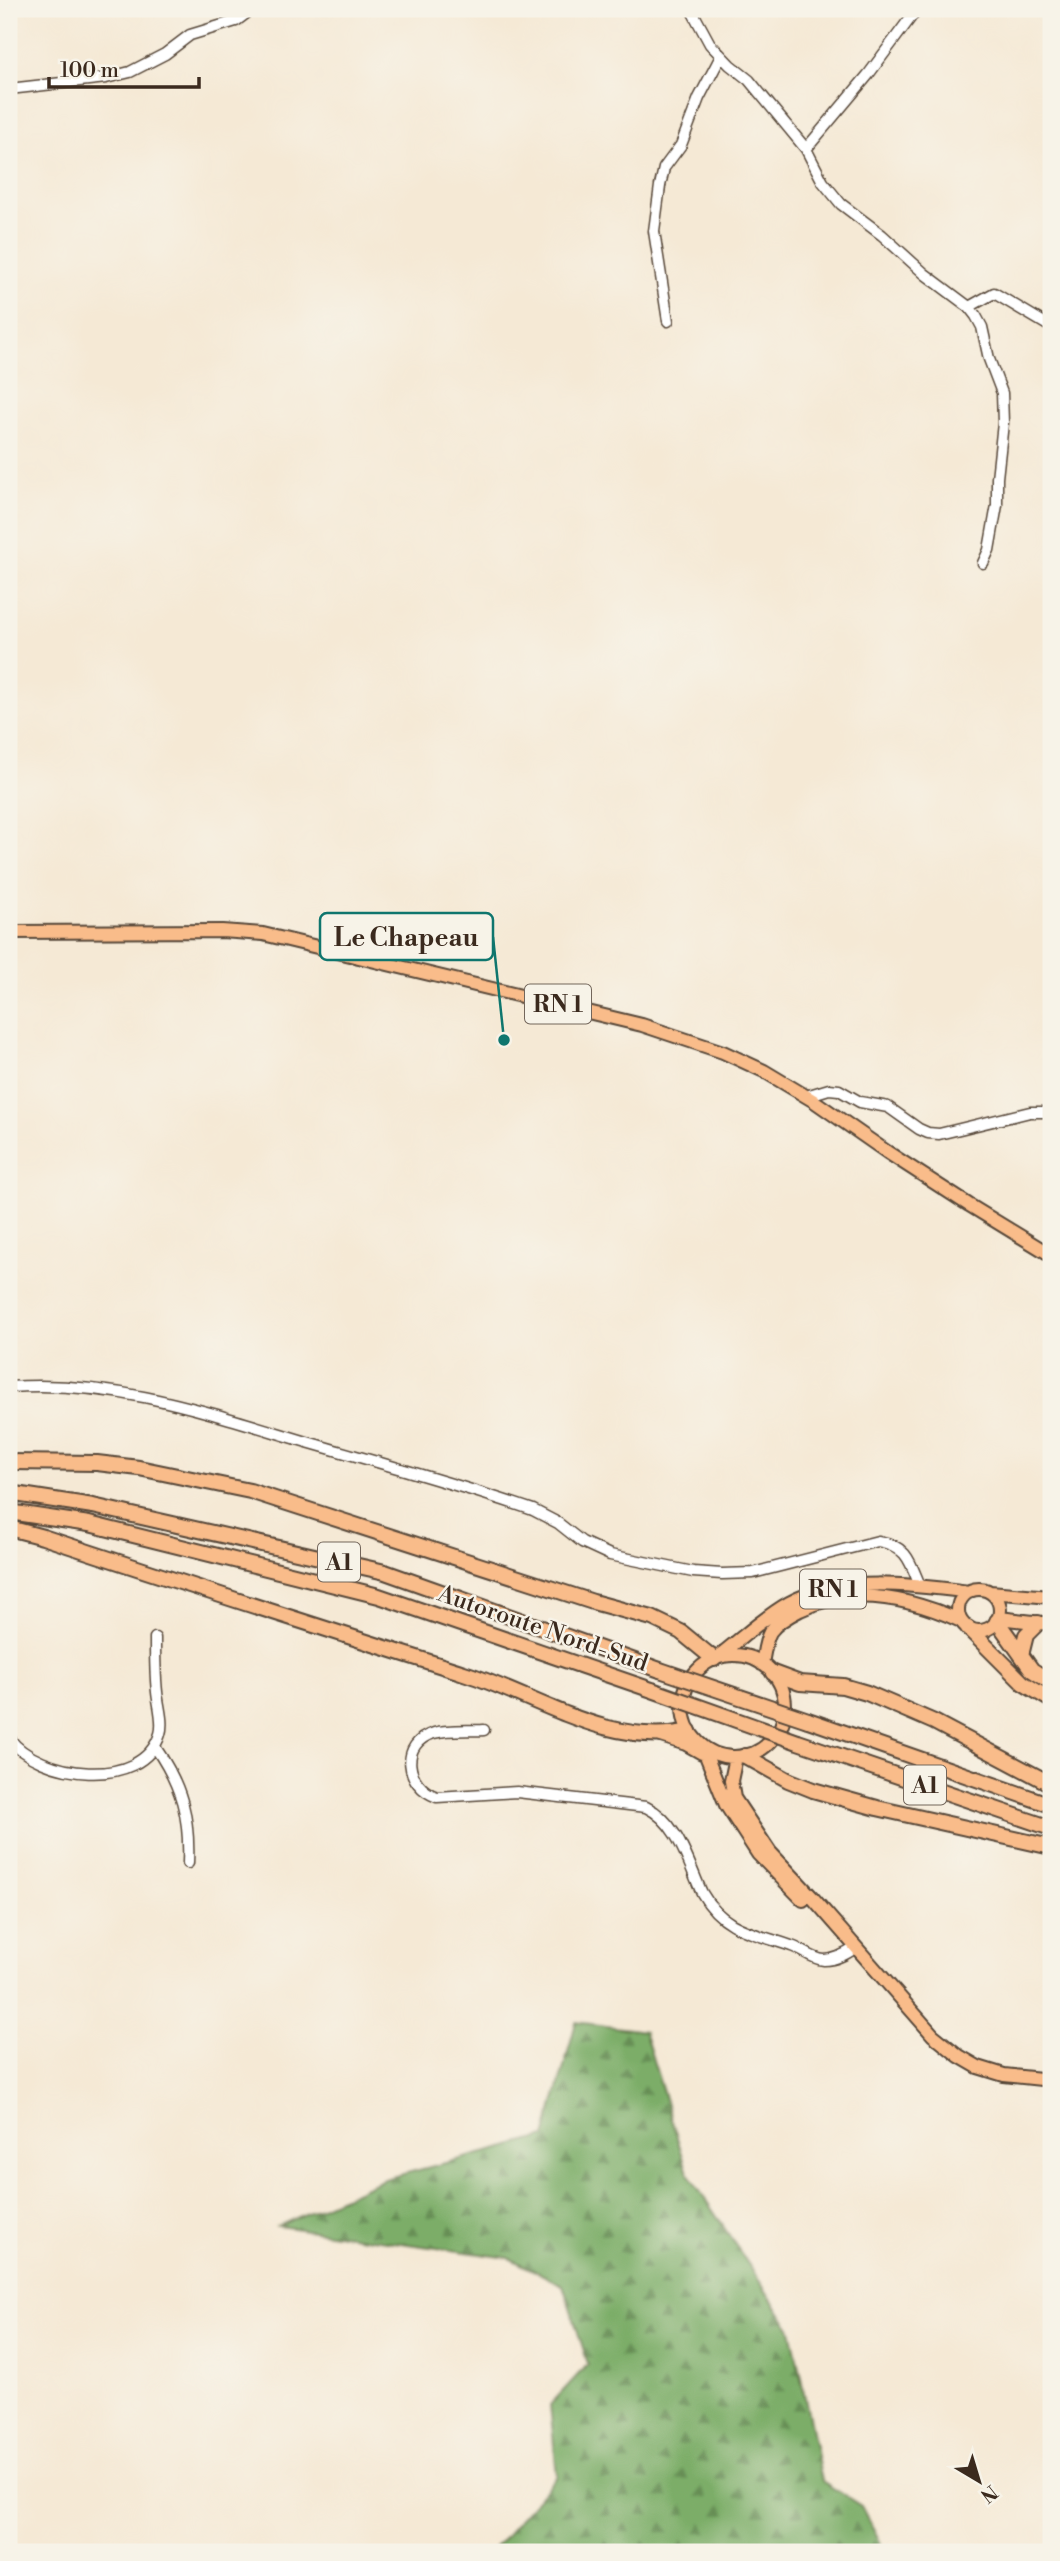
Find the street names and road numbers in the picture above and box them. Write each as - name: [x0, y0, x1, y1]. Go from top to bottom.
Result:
- road number: RN 1: [525, 984, 591, 1023]
- road number: A1: [318, 1542, 360, 1582]
- road number: RN 1: [800, 1570, 866, 1608]
- street label: Autoroute Nord-Sud: [433, 1579, 652, 1679]
- road number: A1: [904, 1766, 946, 1804]

